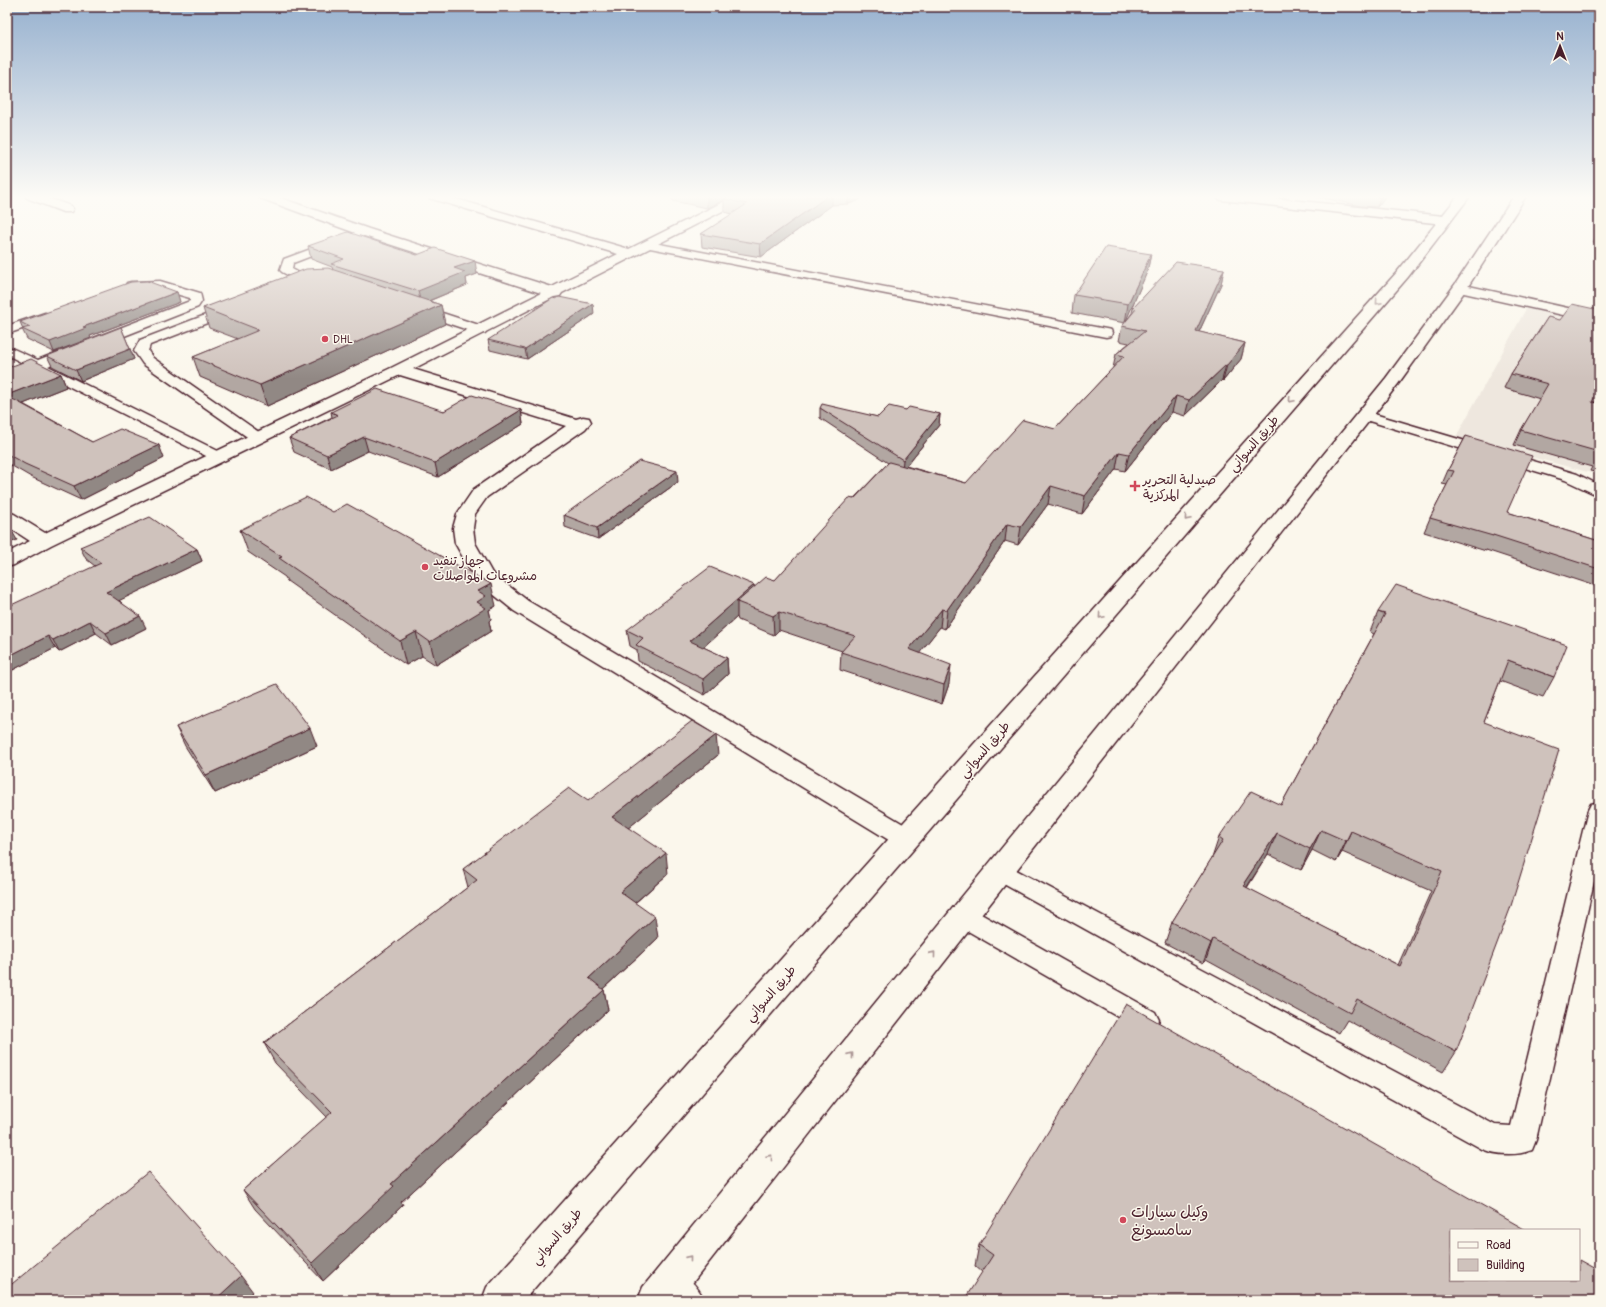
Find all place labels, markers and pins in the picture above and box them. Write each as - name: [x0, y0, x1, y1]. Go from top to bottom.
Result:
- place label: DHL: [333, 333, 353, 346]
- marker: DHL: [320, 334, 330, 344]
- place label: صيدلية التحرير المركزية: [1142, 472, 1216, 503]
- marker: صيدلية التحرير المركزية: [1130, 481, 1140, 491]
- place label: جهاز تنفيد مشروعات المواصلات: [433, 553, 537, 584]
- marker: جهاز تنفيد مشروعات المواصلات: [420, 562, 430, 572]
- place label: وكيل سيارات سامسونغ: [1131, 1202, 1208, 1241]
- marker: وكيل سيارات سامسونغ: [1118, 1215, 1128, 1225]

